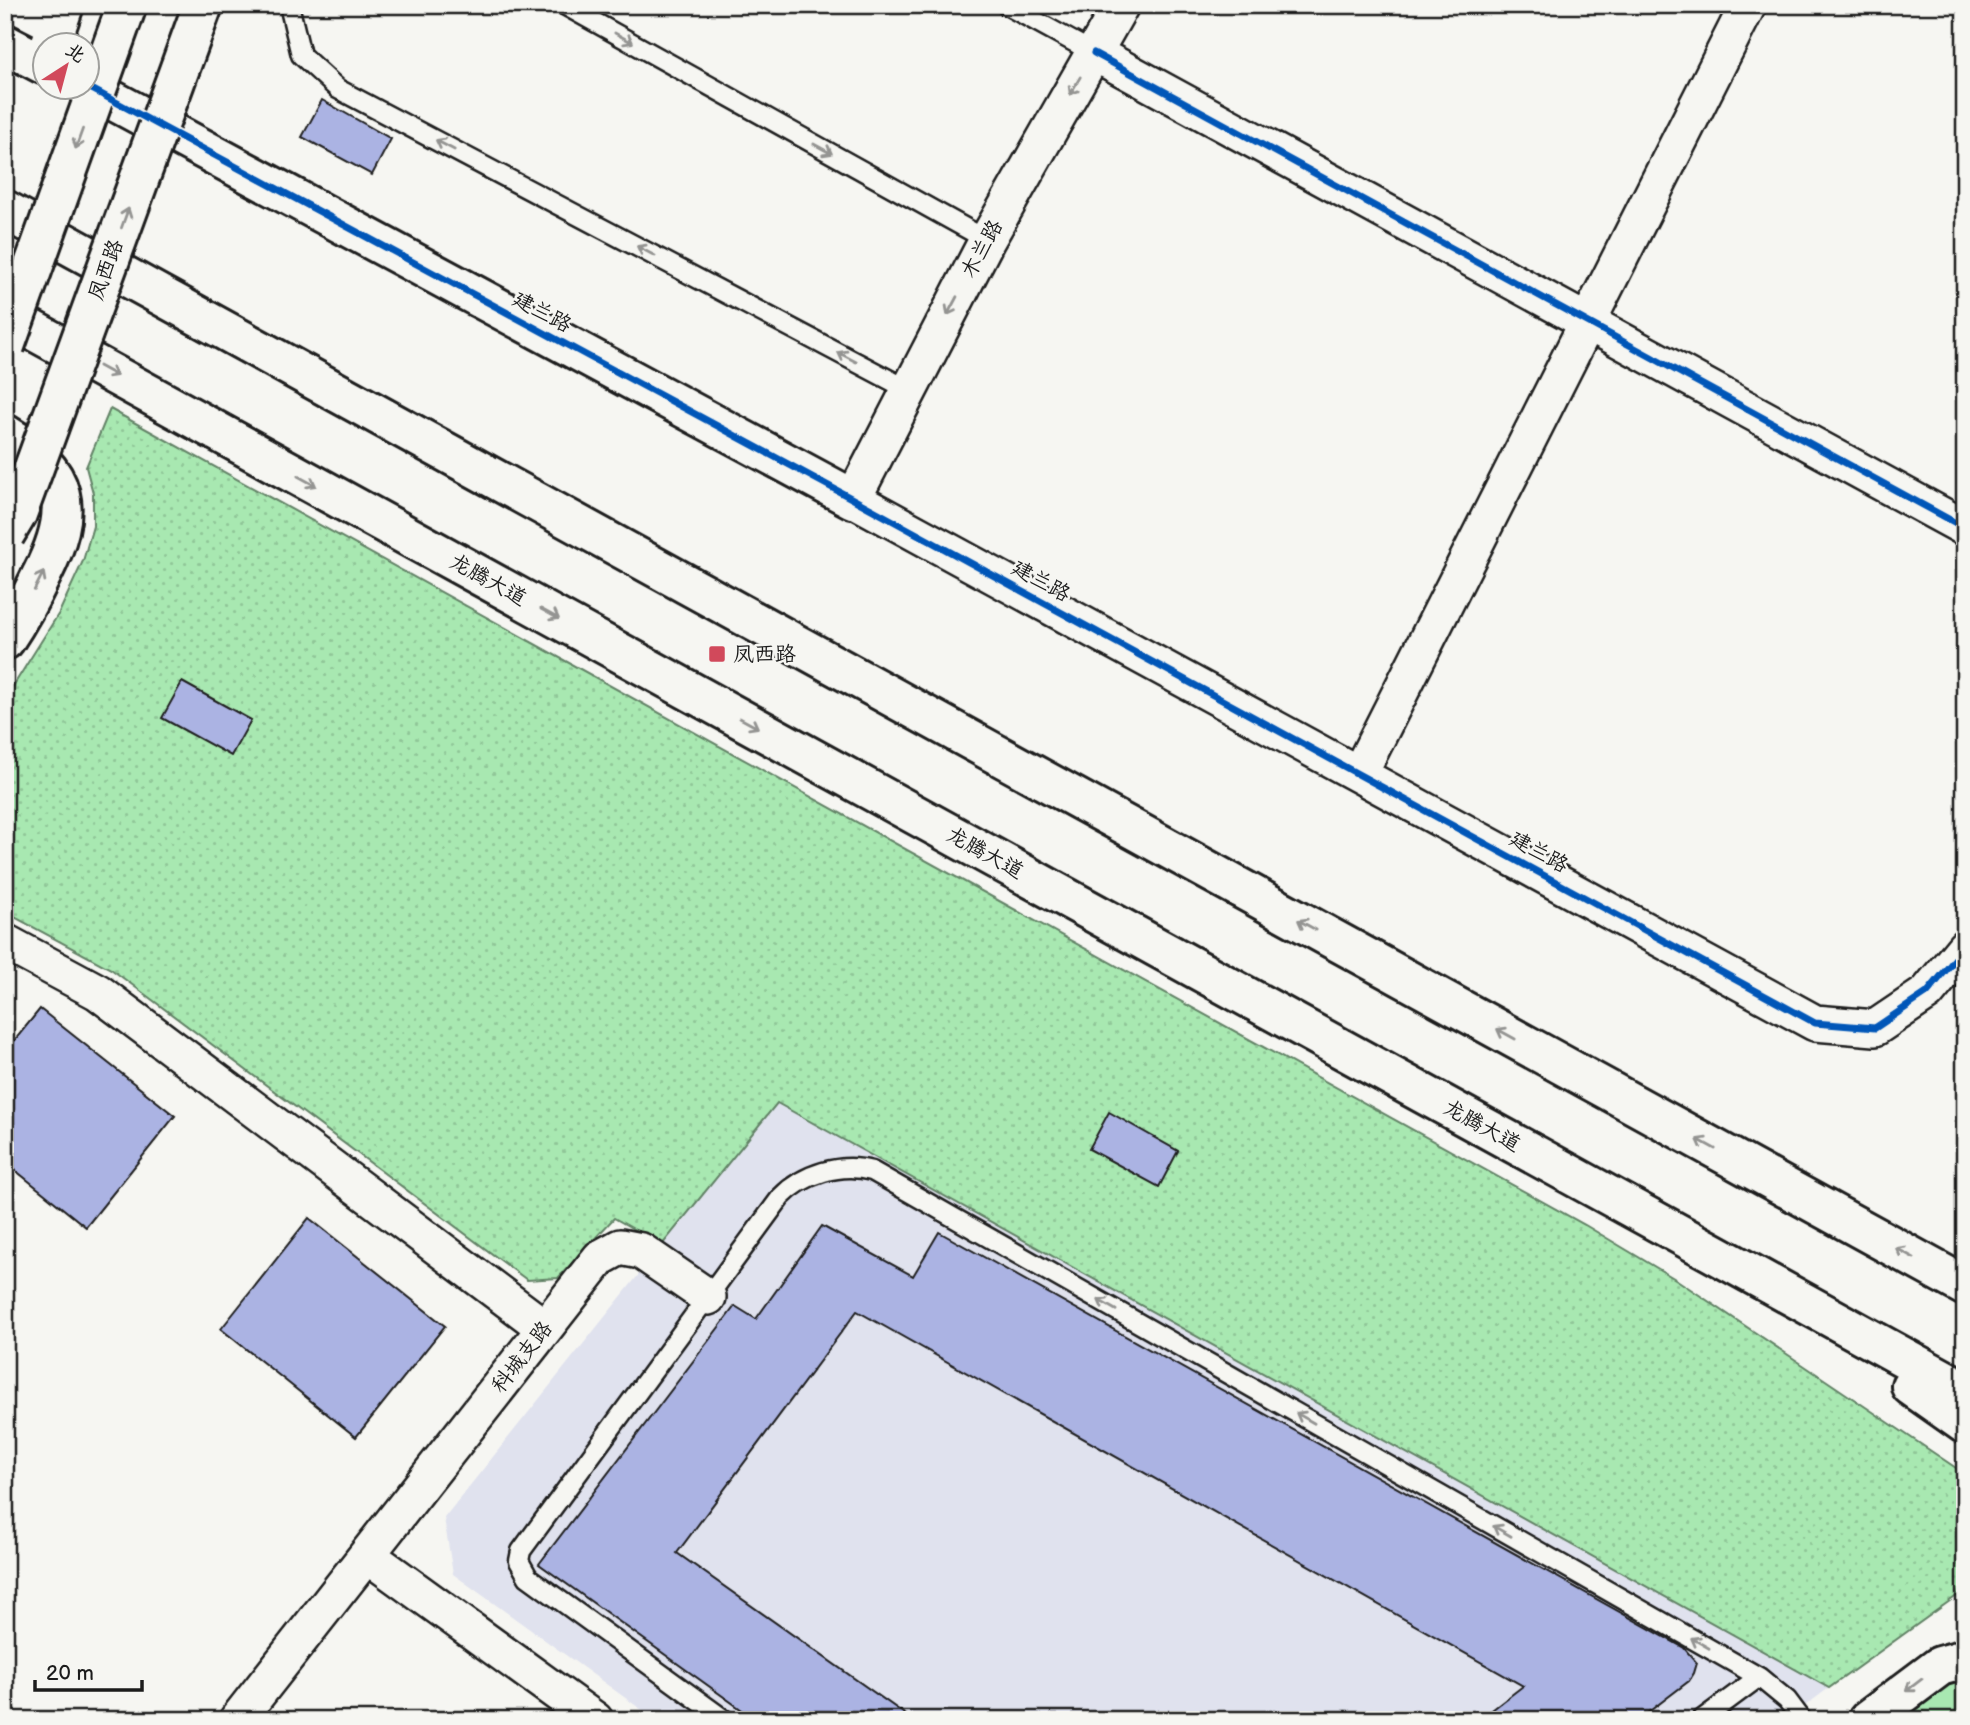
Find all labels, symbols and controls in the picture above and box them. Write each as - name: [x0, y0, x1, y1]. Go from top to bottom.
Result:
- one-way arrow: [613, 31, 633, 45]
- north arrow: [32, 32, 102, 102]
- text: 北: [61, 39, 90, 68]
- one-way arrow: [1068, 75, 1081, 96]
- one-way arrow: [72, 127, 84, 149]
- one-way arrow: [435, 138, 455, 152]
- one-way arrow: [812, 142, 832, 156]
- one-way arrow: [119, 208, 132, 230]
- street label: 木兰路: [956, 215, 1008, 283]
- street label: 凤西路: [83, 236, 129, 304]
- one-way arrow: [636, 244, 657, 257]
- street label: 建兰路: [508, 286, 576, 338]
- one-way arrow: [944, 295, 958, 315]
- one-way arrow: [837, 350, 858, 364]
- one-way arrow: [97, 365, 118, 378]
- one-way arrow: [297, 474, 317, 488]
- street label: 龙腾大道: [445, 549, 531, 611]
- street label: 建兰路: [1007, 555, 1075, 607]
- one-way arrow: [32, 571, 46, 592]
- one-way arrow: [539, 608, 560, 621]
- place label: 凤西路: [733, 642, 796, 667]
- marker: 凤西路: [707, 644, 727, 664]
- one-way arrow: [738, 717, 759, 731]
- street label: 龙腾大道: [942, 822, 1028, 884]
- street label: 建兰路: [1505, 826, 1573, 878]
- one-way arrow: [1297, 918, 1317, 932]
- one-way arrow: [1496, 1027, 1517, 1041]
- street label: 龙腾大道: [1439, 1095, 1525, 1157]
- one-way arrow: [1696, 1137, 1716, 1151]
- one-way arrow: [1895, 1246, 1916, 1260]
- one-way arrow: [1097, 1298, 1118, 1311]
- street label: 科城支路: [486, 1316, 558, 1398]
- one-way arrow: [1295, 1411, 1315, 1425]
- one-way arrow: [1493, 1523, 1513, 1537]
- one-way arrow: [1690, 1636, 1710, 1650]
- scale bar: [35, 1648, 142, 1692]
- text: 20 m: [46, 1661, 94, 1686]
- one-way arrow: [1905, 1677, 1924, 1692]

